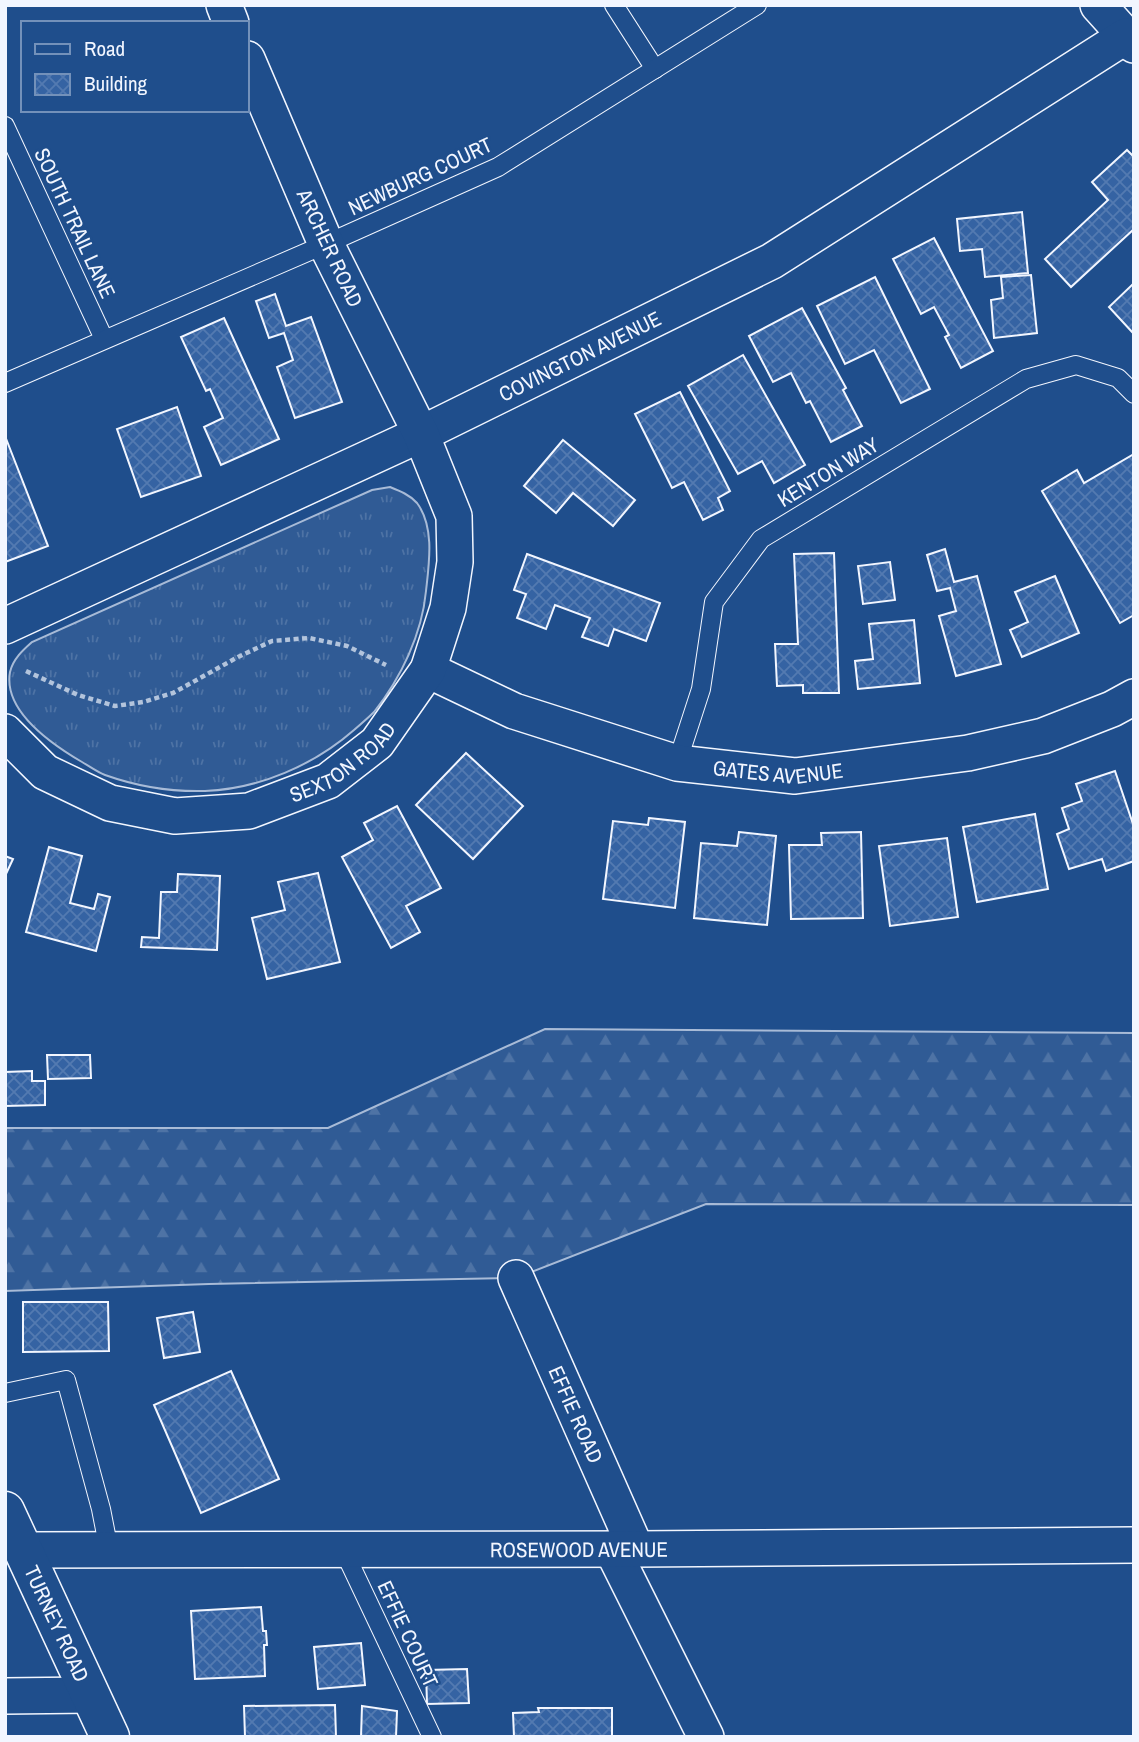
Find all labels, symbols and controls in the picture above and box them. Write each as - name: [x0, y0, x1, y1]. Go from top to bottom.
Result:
- legend: [21, 21, 248, 112]
- text: Road: [84, 34, 125, 63]
- text: Building: [84, 69, 148, 98]
- street label: NEWBURG COURT: [343, 130, 497, 222]
- street label: SOUTH TRAIL LANE: [27, 143, 123, 303]
- street label: ARCHER ROAD: [290, 183, 370, 312]
- street label: COVINGTON AVENUE: [494, 304, 666, 408]
- street label: KENTON WAY: [772, 430, 885, 514]
- street label: SEXTON ROAD: [285, 716, 402, 809]
- street label: GATES AVENUE: [712, 753, 845, 791]
- street label: EFFIE ROAD: [542, 1361, 611, 1467]
- street label: ROSEWOOD AVENUE: [490, 1534, 668, 1564]
- street label: TURNEY ROAD: [18, 1561, 97, 1686]
- street label: EFFIE COURT: [371, 1576, 446, 1692]

